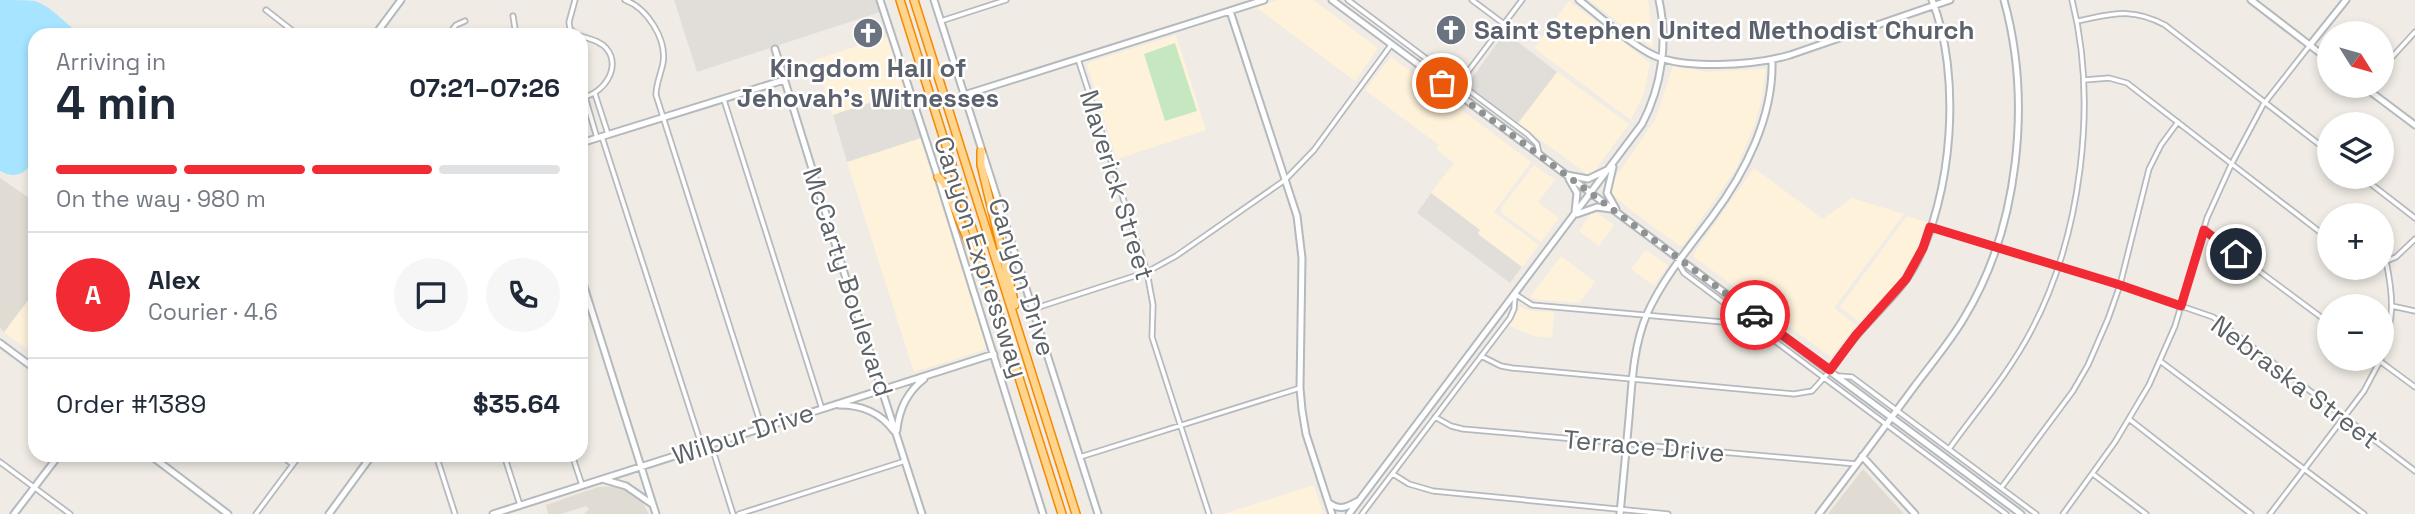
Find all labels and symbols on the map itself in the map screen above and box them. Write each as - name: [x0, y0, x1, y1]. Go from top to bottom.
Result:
- church icon: Saint Stephen United Methodist Church: [1434, 13, 1468, 47]
- place label: Saint Stephen United Methodist Church: [1474, 13, 1974, 47]
- church icon: Kingdom Hall of Jehovah's Witnesses: [851, 16, 885, 50]
- north arrow: [2317, 21, 2394, 98]
- place label: Kingdom Hall of Jehovah's Witnesses: [737, 51, 999, 115]
- pin: [1412, 53, 1472, 113]
- street label: Maverick Street: [1072, 86, 1162, 284]
- street label: Canyon Expressway: [926, 132, 1036, 382]
- street label: McCarty Boulevard: [795, 163, 901, 401]
- street label: Canyon Drive: [980, 194, 1064, 360]
- pin: [2206, 224, 2266, 284]
- courier: [1720, 280, 1790, 350]
- street label: Nebraska Street: [2204, 308, 2386, 456]
- street label: Wilbur Drive: [668, 395, 818, 473]
- street label: Terrace Drive: [1562, 422, 1726, 470]

